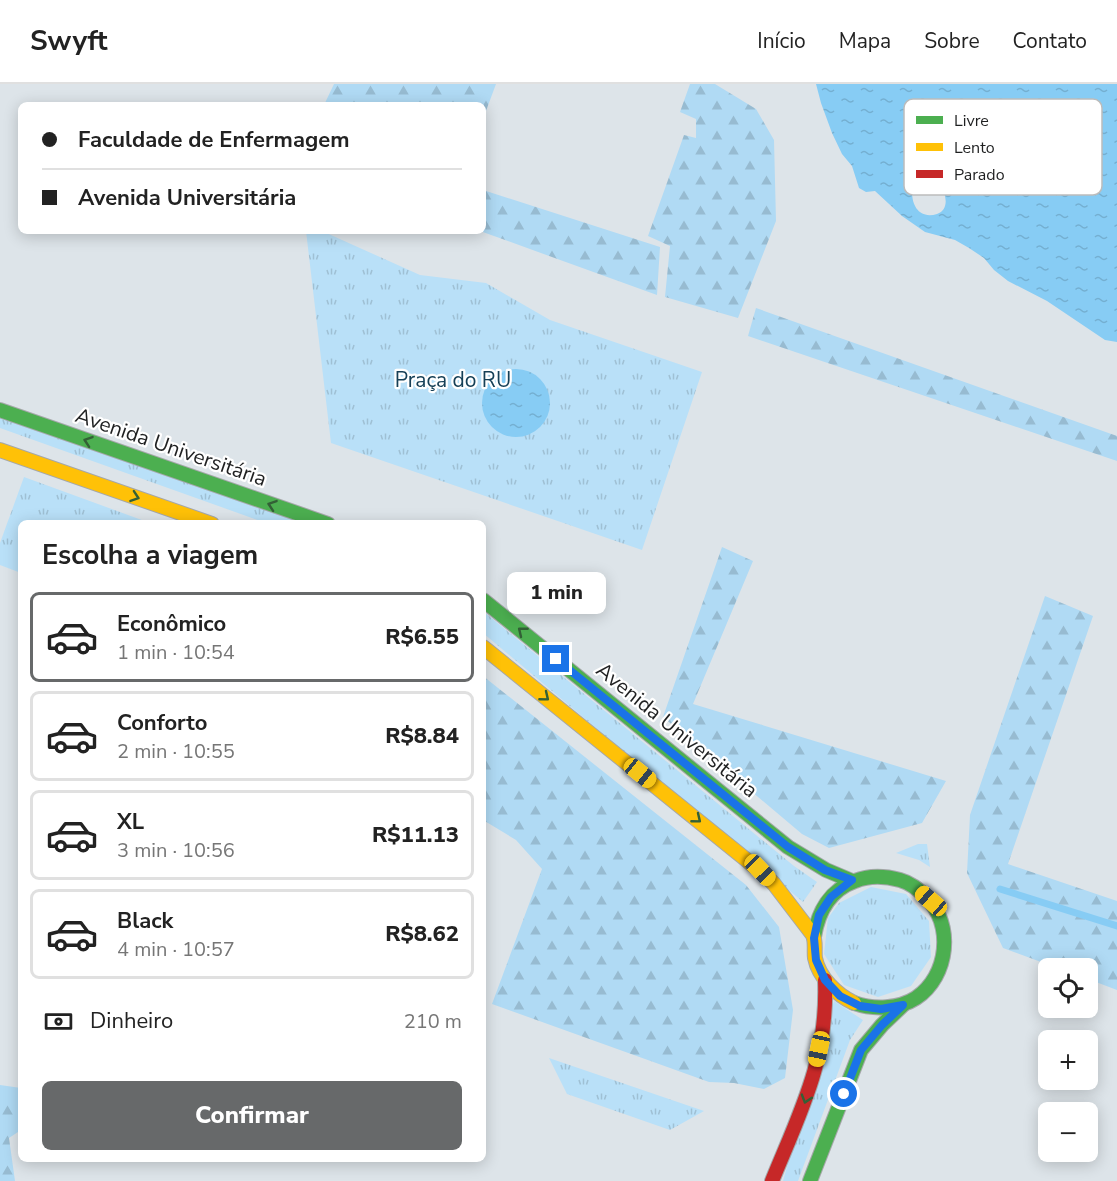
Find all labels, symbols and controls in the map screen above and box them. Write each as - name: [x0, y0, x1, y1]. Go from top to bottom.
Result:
- text: Swyft: [30, 22, 108, 60]
- text: Início: [757, 27, 806, 55]
- text: Mapa: [839, 27, 891, 55]
- text: Sobre: [924, 27, 980, 55]
- text: Contato: [1013, 27, 1087, 55]
- legend: [904, 99, 1102, 195]
- text: Livre: [954, 110, 989, 132]
- text: Faculdade de Enfermagem: [78, 125, 349, 155]
- text: Lento: [954, 137, 995, 159]
- text: Parado: [954, 164, 1005, 186]
- text: Avenida Universitária: [78, 183, 296, 213]
- park label: Praça do RU: [395, 366, 511, 394]
- street label: Avenida Universitária: [72, 401, 270, 493]
- one-way arrow: [83, 436, 94, 449]
- one-way arrow: [129, 489, 140, 502]
- one-way arrow: [268, 499, 278, 512]
- text: Escolha a viagem: [42, 537, 258, 574]
- callout: 1 min: [506, 572, 606, 614]
- text: 1 min: [530, 579, 583, 606]
- text: Econômico: [117, 609, 226, 639]
- icon: car: [45, 610, 99, 664]
- text: R$6.55: [385, 622, 459, 652]
- one-way arrow: [517, 628, 528, 639]
- text: 1 min · 10:54: [117, 639, 235, 666]
- route end: [542, 645, 569, 672]
- street label: Avenida Universitária: [590, 656, 764, 804]
- one-way arrow: [538, 689, 549, 700]
- text: Conforto: [117, 708, 207, 738]
- icon: car: [45, 709, 99, 763]
- text: R$8.84: [385, 721, 459, 751]
- text: 2 min · 10:55: [117, 738, 235, 765]
- car: [620, 755, 660, 791]
- text: XL: [117, 807, 144, 837]
- icon: car: [45, 808, 99, 862]
- one-way arrow: [690, 812, 701, 823]
- text: R$11.13: [372, 820, 459, 850]
- text: 3 min · 10:56: [117, 837, 235, 864]
- car: [741, 851, 779, 889]
- car: [912, 882, 950, 920]
- text: Black: [117, 906, 173, 936]
- icon: car: [45, 907, 99, 961]
- text: R$8.62: [385, 919, 459, 949]
- text: 4 min · 10:57: [117, 936, 235, 963]
- map controls: [1038, 958, 1098, 1162]
- button: locate: [1038, 958, 1098, 1018]
- icon: cash: [42, 1005, 75, 1038]
- text: Dinheiro: [90, 1006, 173, 1036]
- text: 210 m: [404, 1008, 462, 1035]
- car: [806, 1030, 832, 1068]
- button: +: [1038, 1030, 1098, 1090]
- route start: [830, 1080, 857, 1107]
- button: Confirmar: [42, 1081, 462, 1150]
- one-way arrow: [801, 1093, 813, 1104]
- button: −: [1038, 1102, 1098, 1162]

